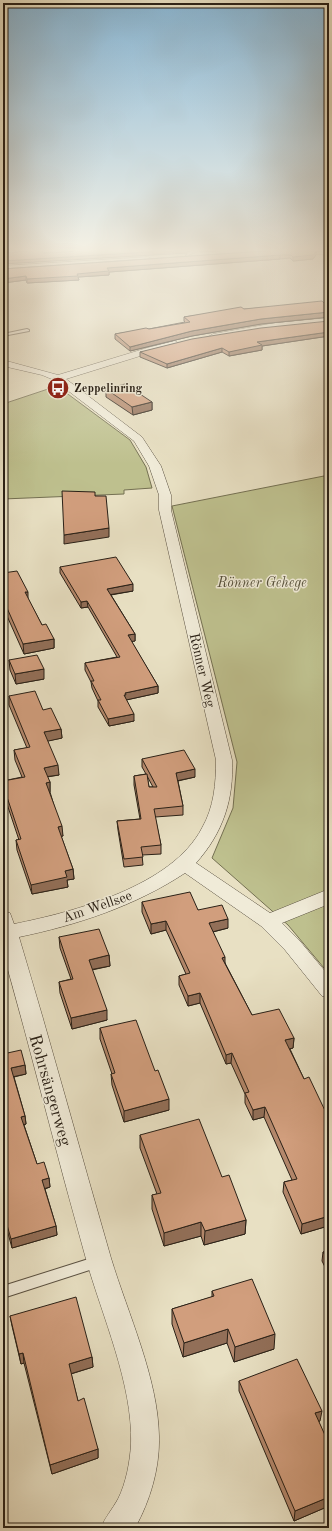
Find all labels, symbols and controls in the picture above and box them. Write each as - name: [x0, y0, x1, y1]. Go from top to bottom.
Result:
- bus stop icon: Zeppelinring: [45, 375, 71, 401]
- place label: Zeppelinring: [74, 383, 143, 395]
- park label: Rönner Gehege: [216, 576, 307, 591]
- street label: Rönner Weg: [187, 632, 217, 709]
- street label: Am Wellsee: [61, 889, 134, 925]
- street label: Rohrsängerweg: [26, 1033, 74, 1148]

